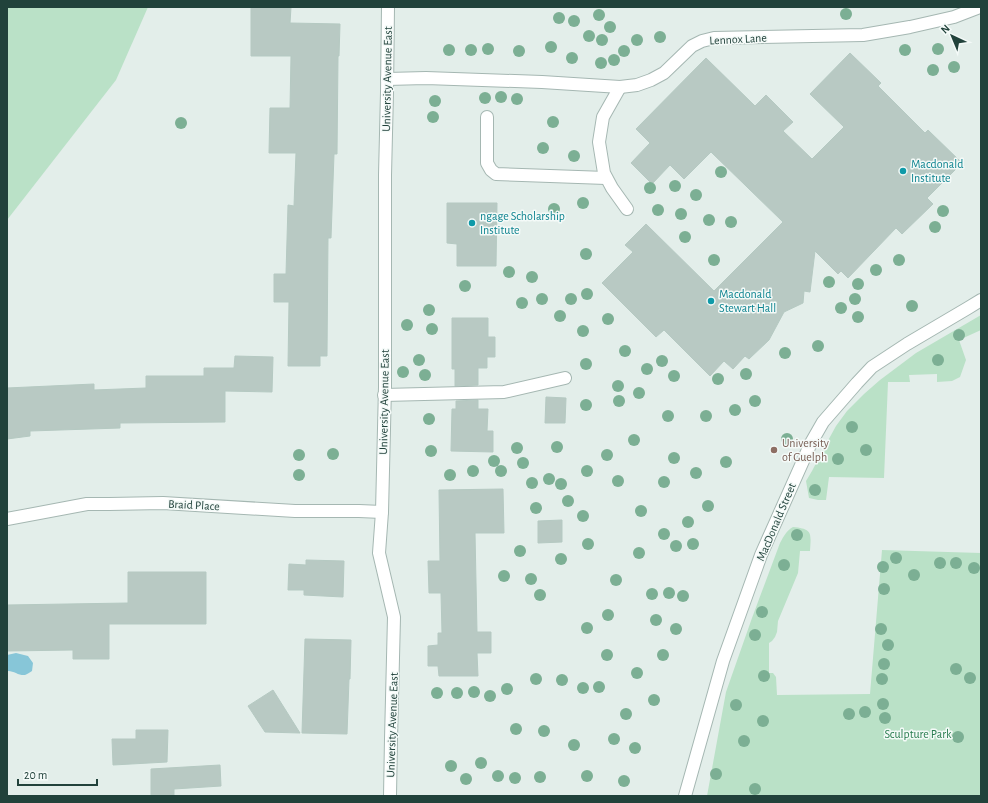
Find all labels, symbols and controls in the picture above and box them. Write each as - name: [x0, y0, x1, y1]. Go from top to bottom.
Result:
- north arrow: [932, 16, 972, 56]
- text: N: [939, 23, 952, 36]
- street label: University Avenue East: [380, 26, 395, 132]
- street label: Lennox Lane: [709, 31, 767, 47]
- place label: Macdonald Institute: [911, 158, 963, 184]
- marker: Macdonald Institute: [898, 166, 908, 176]
- place label: ngage Scholarship Institute: [480, 210, 565, 236]
- marker: ngage Scholarship Institute: [467, 218, 477, 228]
- place label: Macdonald Stewart Hall: [719, 288, 776, 314]
- marker: Macdonald Stewart Hall: [706, 296, 716, 306]
- street label: University Avenue East: [377, 349, 392, 455]
- place label: University of Guelph: [782, 437, 829, 463]
- marker: University of Guelph: [769, 445, 779, 455]
- street label: MacDonald Street: [754, 481, 798, 563]
- street label: Braid Place: [168, 498, 220, 512]
- street label: University Avenue East: [384, 672, 401, 778]
- park label: Sculpture Park: [884, 728, 952, 740]
- scale bar: [18, 761, 97, 787]
- text: 20 m: [24, 769, 47, 781]

